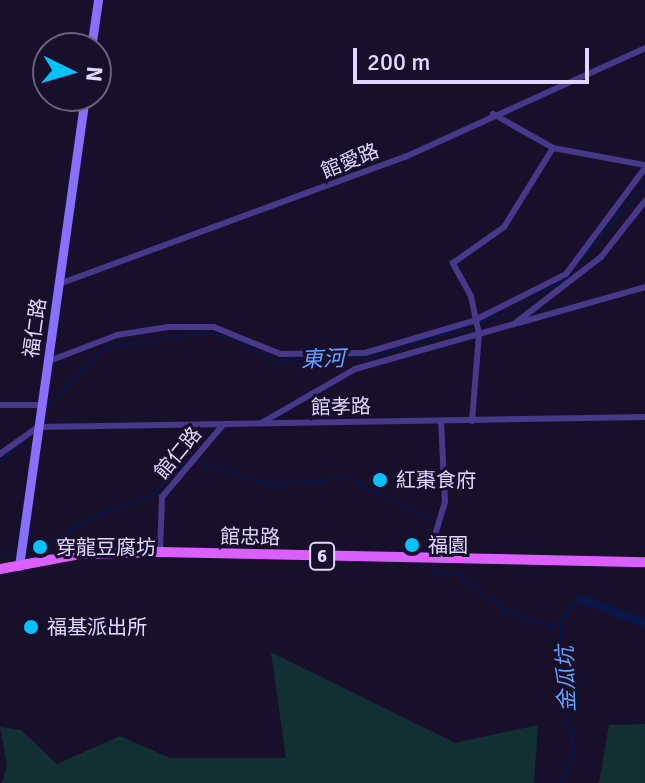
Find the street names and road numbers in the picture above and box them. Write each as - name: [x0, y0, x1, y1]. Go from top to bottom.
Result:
- street label: 館愛路: [318, 139, 382, 183]
- street label: 福仁路: [19, 297, 51, 359]
- street label: 館孝路: [311, 394, 371, 420]
- street label: 館仁路: [150, 422, 206, 484]
- street label: 館忠路: [220, 524, 280, 550]
- road number: 6: [308, 542, 336, 570]

